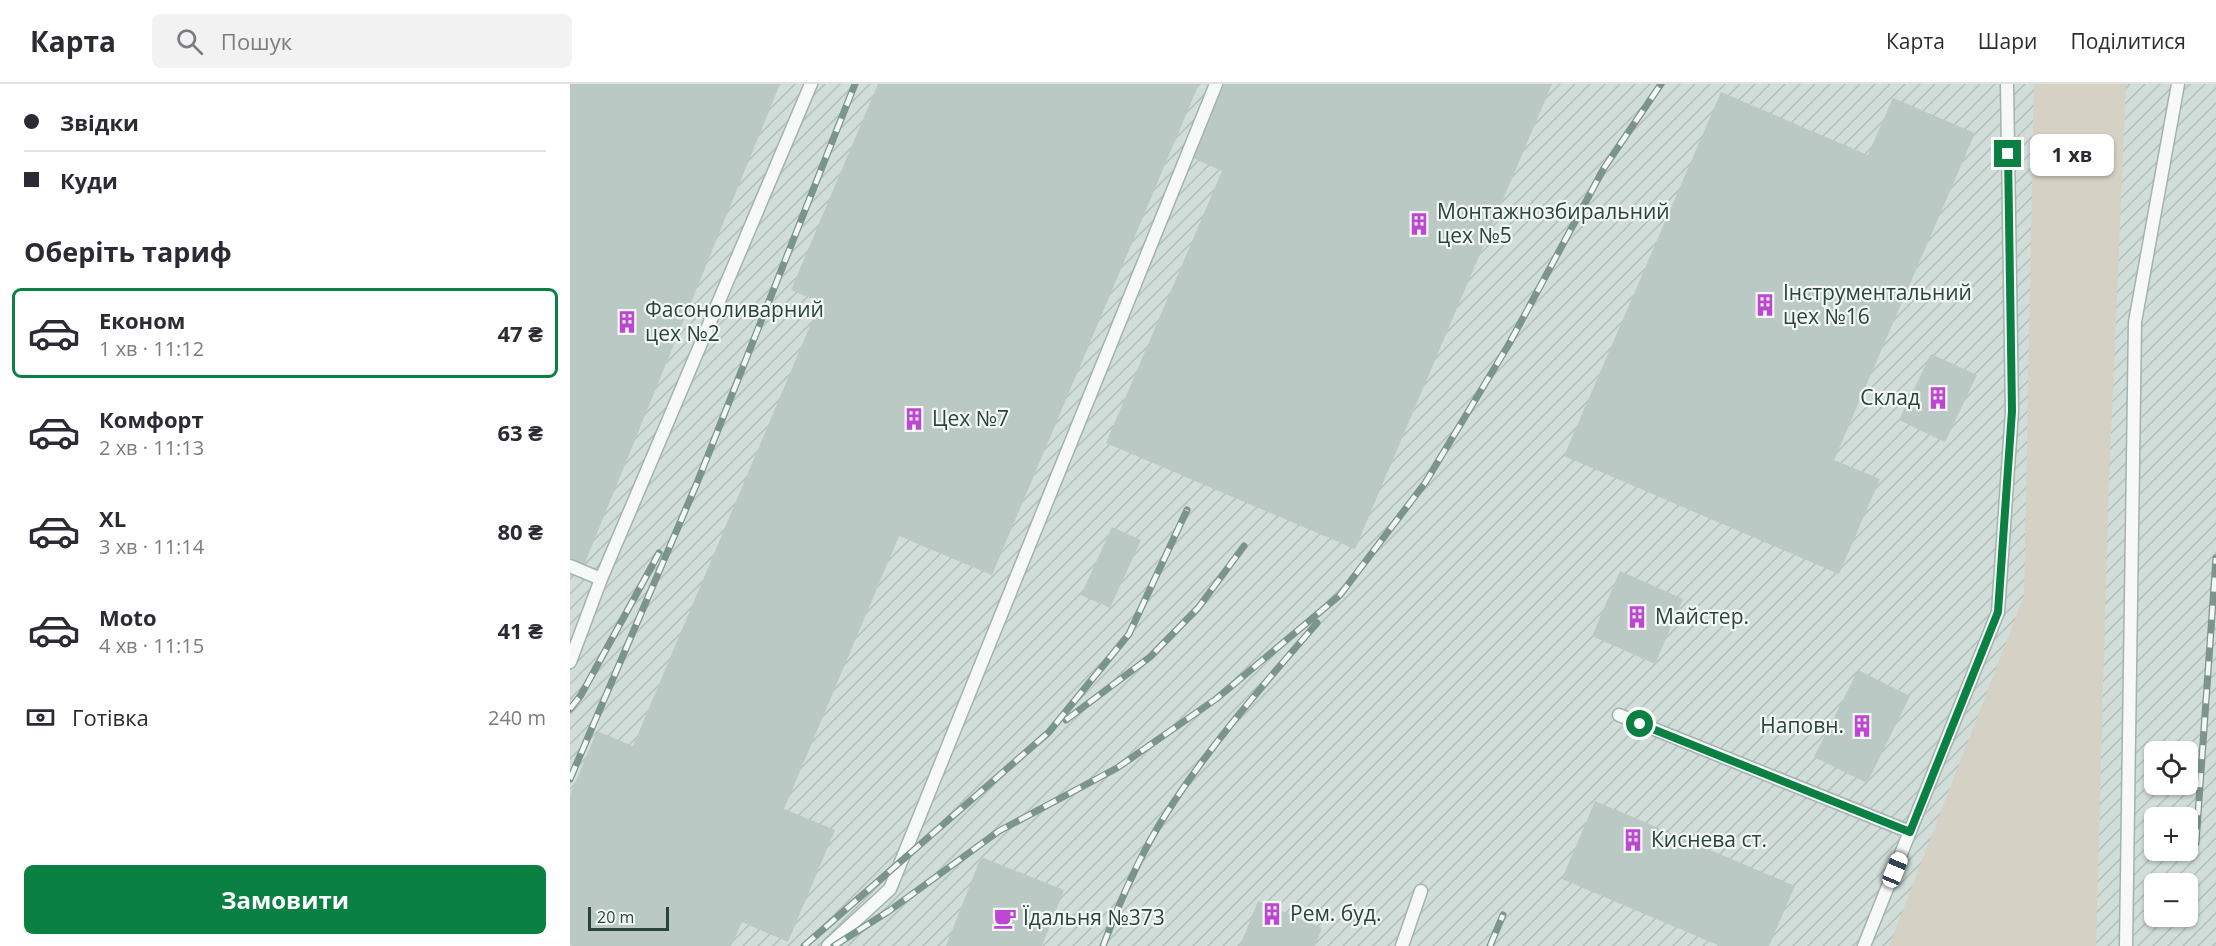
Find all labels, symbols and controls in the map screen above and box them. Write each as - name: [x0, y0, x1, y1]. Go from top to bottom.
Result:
- search box: [152, 14, 572, 68]
- text: Карта: [30, 22, 116, 60]
- icon: search: [173, 25, 206, 58]
- text: Пошук: [221, 26, 292, 56]
- text: Карта: [1886, 27, 1945, 55]
- text: Шари: [1978, 27, 2037, 55]
- text: Поділитися: [2070, 27, 2186, 55]
- text: Звідки: [60, 107, 139, 137]
- callout: 1 хв: [2029, 133, 2113, 175]
- route end: [1994, 140, 2021, 167]
- text: 1 хв: [2052, 141, 2092, 168]
- text: Куди: [60, 165, 118, 195]
- place label: Монтажнозбиральний цех №5: [1437, 197, 1670, 249]
- building icon: Монтажнозбиральний цех №5: [1406, 211, 1432, 237]
- text: Оберіть тариф: [24, 233, 232, 270]
- place label: Інструментальний цех №16: [1783, 278, 1972, 330]
- building icon: Інструментальний цех №16: [1752, 292, 1778, 318]
- place label: Фасоноливарний цех №2: [645, 295, 824, 347]
- text: Економ: [99, 305, 185, 335]
- icon: car: [27, 306, 81, 360]
- building icon: Фасоноливарний цех №2: [614, 309, 640, 335]
- text: 47 ₴: [497, 318, 543, 348]
- text: 1 хв · 11:12: [99, 335, 204, 362]
- place label: Склад: [1860, 383, 1920, 411]
- building icon: Склад: [1925, 385, 1951, 411]
- text: Комфорт: [99, 404, 204, 434]
- place label: Цех №7: [932, 404, 1009, 432]
- icon: car: [27, 405, 81, 459]
- building icon: Цех №7: [901, 406, 927, 432]
- text: 63 ₴: [497, 417, 543, 447]
- text: 2 хв · 11:13: [99, 434, 204, 461]
- text: XL: [99, 503, 126, 533]
- icon: car: [27, 504, 81, 558]
- text: 80 ₴: [497, 516, 543, 546]
- text: 3 хв · 11:14: [99, 533, 204, 560]
- text: Moto: [99, 602, 157, 632]
- place label: Майстер.: [1655, 602, 1749, 630]
- icon: car: [27, 603, 81, 657]
- building icon: Майстер.: [1624, 604, 1650, 630]
- text: 41 ₴: [497, 615, 543, 645]
- text: 4 хв · 11:15: [99, 632, 204, 659]
- icon: cash: [24, 701, 57, 734]
- text: Готівка: [72, 702, 149, 732]
- text: 240 m: [488, 704, 546, 731]
- route start: [1626, 710, 1653, 737]
- place label: Наповн.: [1760, 711, 1844, 739]
- building icon: Наповн.: [1849, 713, 1875, 739]
- map controls: [2144, 741, 2198, 927]
- button: locate: [2144, 741, 2198, 795]
- button: +: [2144, 807, 2198, 861]
- place label: Киснева ст.: [1651, 825, 1767, 853]
- building icon: Киснева ст.: [1620, 827, 1646, 853]
- car: [1880, 850, 1910, 890]
- button: Замовити: [24, 865, 546, 934]
- button: −: [2144, 873, 2198, 927]
- place label: Рем. буд.: [1290, 899, 1381, 927]
- building icon: Рем. буд.: [1259, 901, 1285, 927]
- place label: Їдальня №373: [1023, 903, 1165, 931]
- scale bar: [588, 904, 669, 932]
- cafe icon: Їдальня №373: [992, 905, 1018, 931]
- text: 20 m: [597, 906, 634, 928]

